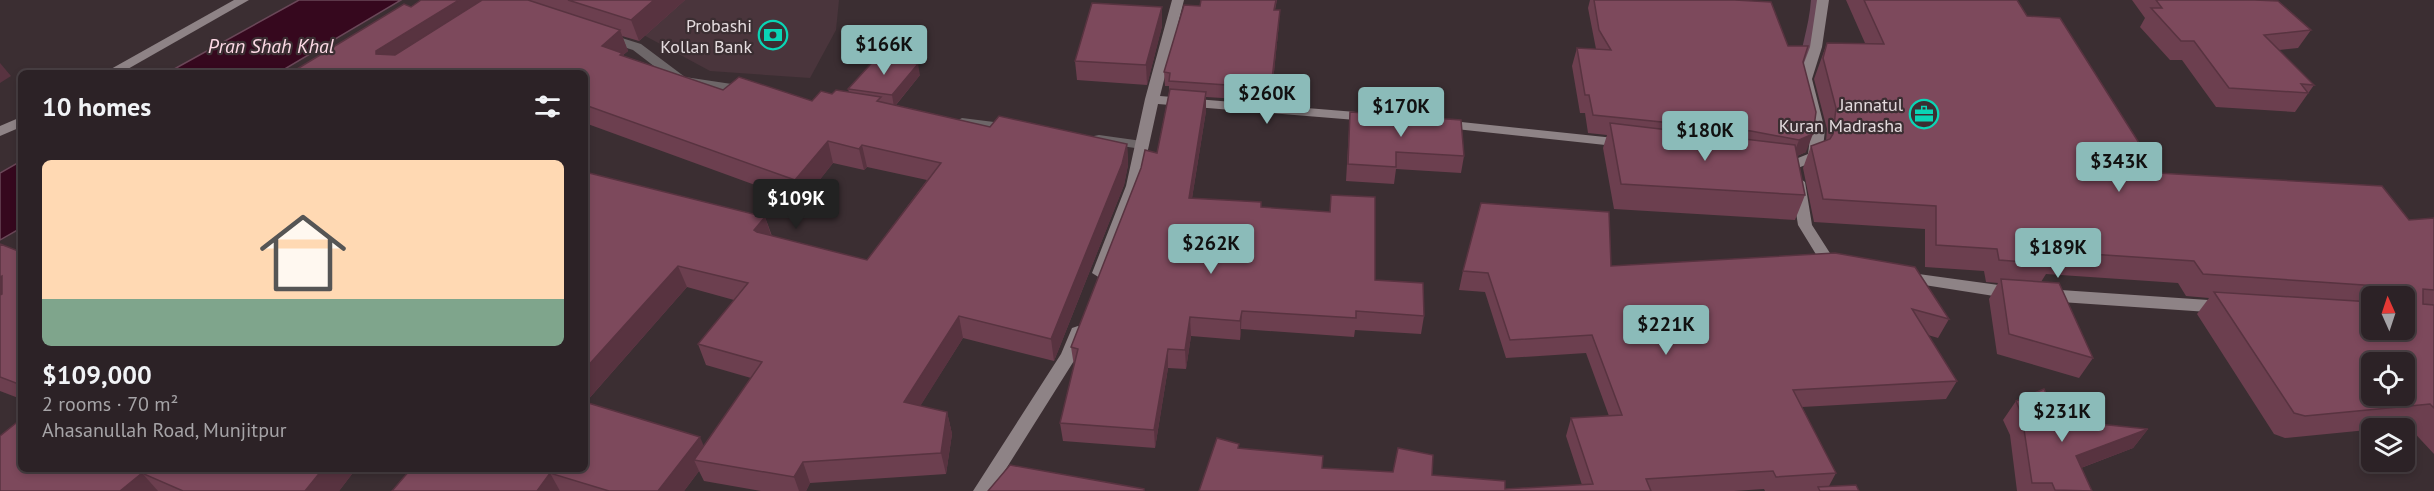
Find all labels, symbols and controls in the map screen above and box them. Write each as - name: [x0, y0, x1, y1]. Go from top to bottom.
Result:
- place label: Probashi Kollan Bank: [660, 14, 752, 58]
- bank icon: Probashi Kollan Bank: [757, 19, 789, 51]
- pin: $166K: [842, 25, 926, 76]
- text: $166K: [855, 31, 913, 57]
- water label: Pran Shah Khal: [208, 33, 335, 59]
- pin: $260K: [1225, 74, 1309, 125]
- text: $260K: [1238, 80, 1296, 106]
- pin: $170K: [1359, 87, 1443, 138]
- text: 10 homes: [42, 90, 151, 123]
- icon: filters: [531, 90, 564, 123]
- text: $170K: [1372, 93, 1430, 119]
- place label: Jannatul Kuran Madrasha: [1779, 93, 1904, 137]
- office icon: Jannatul Kuran Madrasha: [1908, 98, 1940, 130]
- pin: $180K: [1663, 111, 1747, 162]
- text: $180K: [1676, 117, 1734, 143]
- pin: $343K: [2077, 142, 2161, 193]
- text: $343K: [2090, 148, 2148, 174]
- pin: $109K: [754, 179, 838, 230]
- text: $109K: [767, 185, 825, 211]
- icon: home: [249, 199, 357, 307]
- pin: $262K: [1169, 224, 1253, 275]
- pin: $189K: [2016, 228, 2100, 279]
- text: $262K: [1182, 230, 1240, 256]
- text: $189K: [2029, 234, 2087, 260]
- north arrow: [2361, 286, 2415, 340]
- map controls: [2361, 286, 2415, 472]
- pin: $221K: [1624, 305, 1708, 356]
- text: $221K: [1637, 311, 1695, 337]
- button: locate: [2361, 352, 2415, 406]
- text: $109,000: [42, 358, 152, 391]
- text: 2 rooms · 70 m²: [42, 391, 178, 417]
- pin: $231K: [2020, 392, 2104, 443]
- text: $231K: [2033, 398, 2091, 424]
- text: Ahasanullah Road, Munjitpur: [42, 417, 287, 443]
- button: layers: [2361, 418, 2415, 472]

